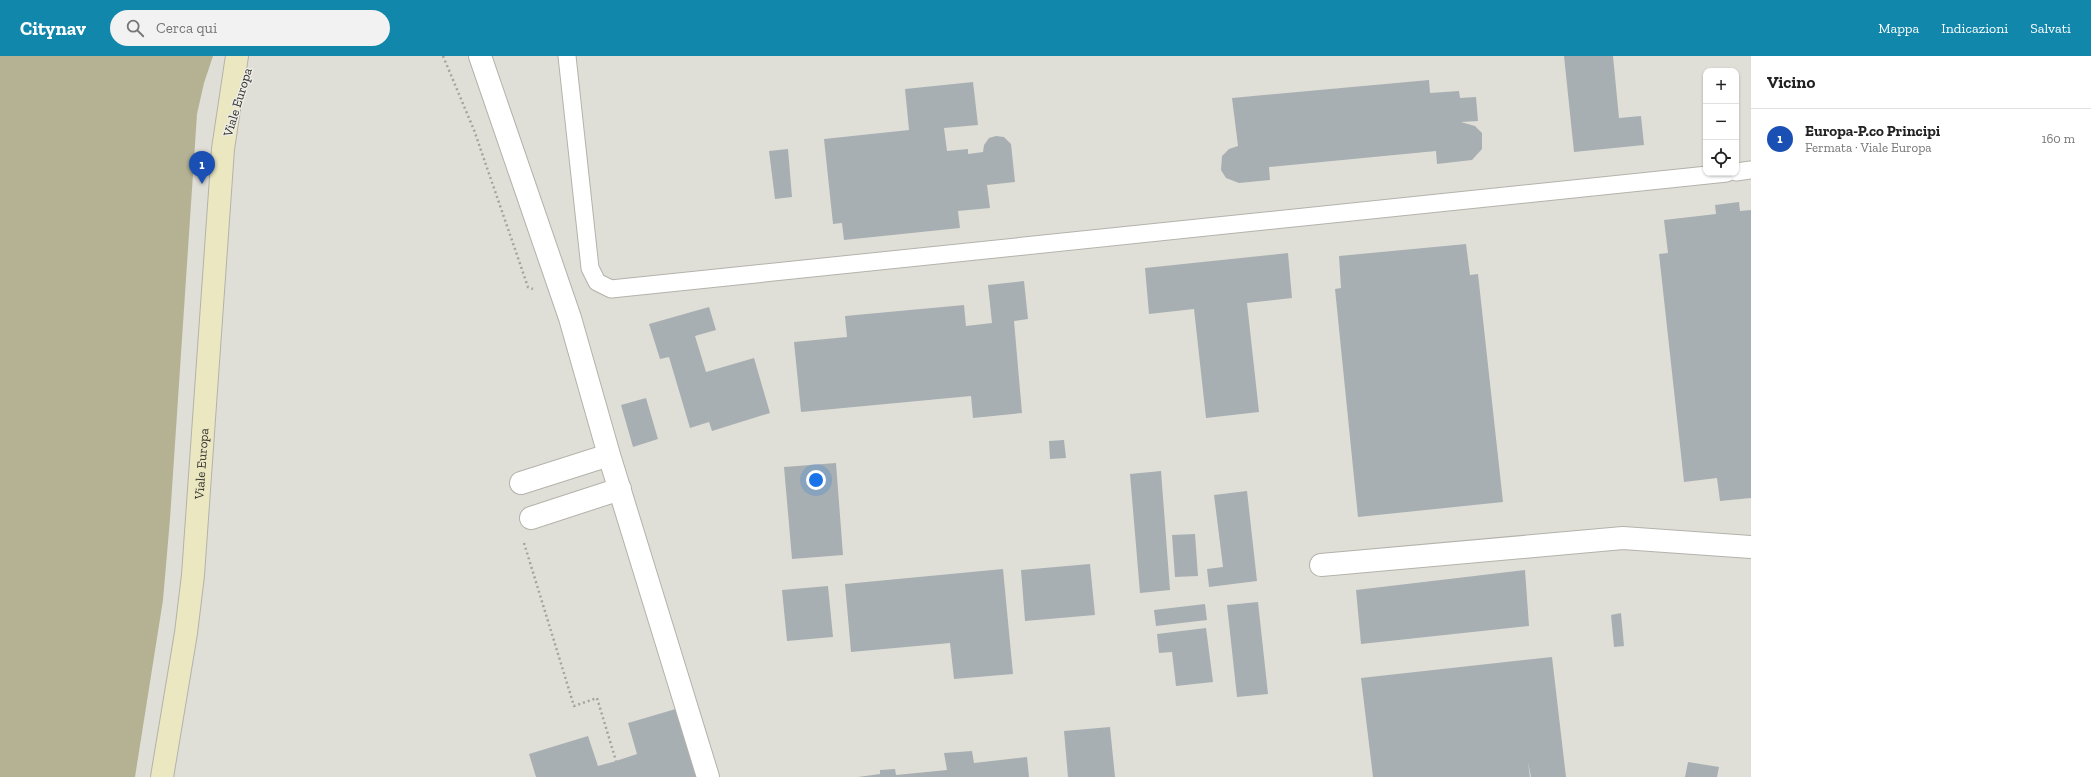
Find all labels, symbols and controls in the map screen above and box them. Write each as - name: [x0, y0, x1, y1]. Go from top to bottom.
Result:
- search box: [110, 10, 390, 46]
- text: Citynav: [20, 17, 86, 40]
- icon: search: [124, 17, 146, 39]
- text: Cerca qui: [156, 19, 217, 37]
- text: Mappa: [1878, 20, 1919, 37]
- text: Indicazioni: [1941, 20, 2008, 37]
- text: Salvati: [2030, 20, 2071, 37]
- street label: Viale Europa: [220, 65, 255, 139]
- map controls: [1703, 68, 1739, 176]
- button: +: [1703, 68, 1739, 104]
- text: Vicino: [1767, 72, 1815, 92]
- button: −: [1703, 104, 1739, 140]
- text: Europa-P.co Principi: [1805, 122, 1940, 140]
- text: 1: [1777, 131, 1783, 146]
- text: 160 m: [2041, 131, 2075, 146]
- button: locate: [1703, 140, 1739, 176]
- text: Fermata · Viale Europa: [1805, 140, 1932, 155]
- pin: 1: [189, 151, 215, 184]
- street label: Viale Europa: [191, 427, 211, 501]
- your location: [806, 470, 826, 490]

